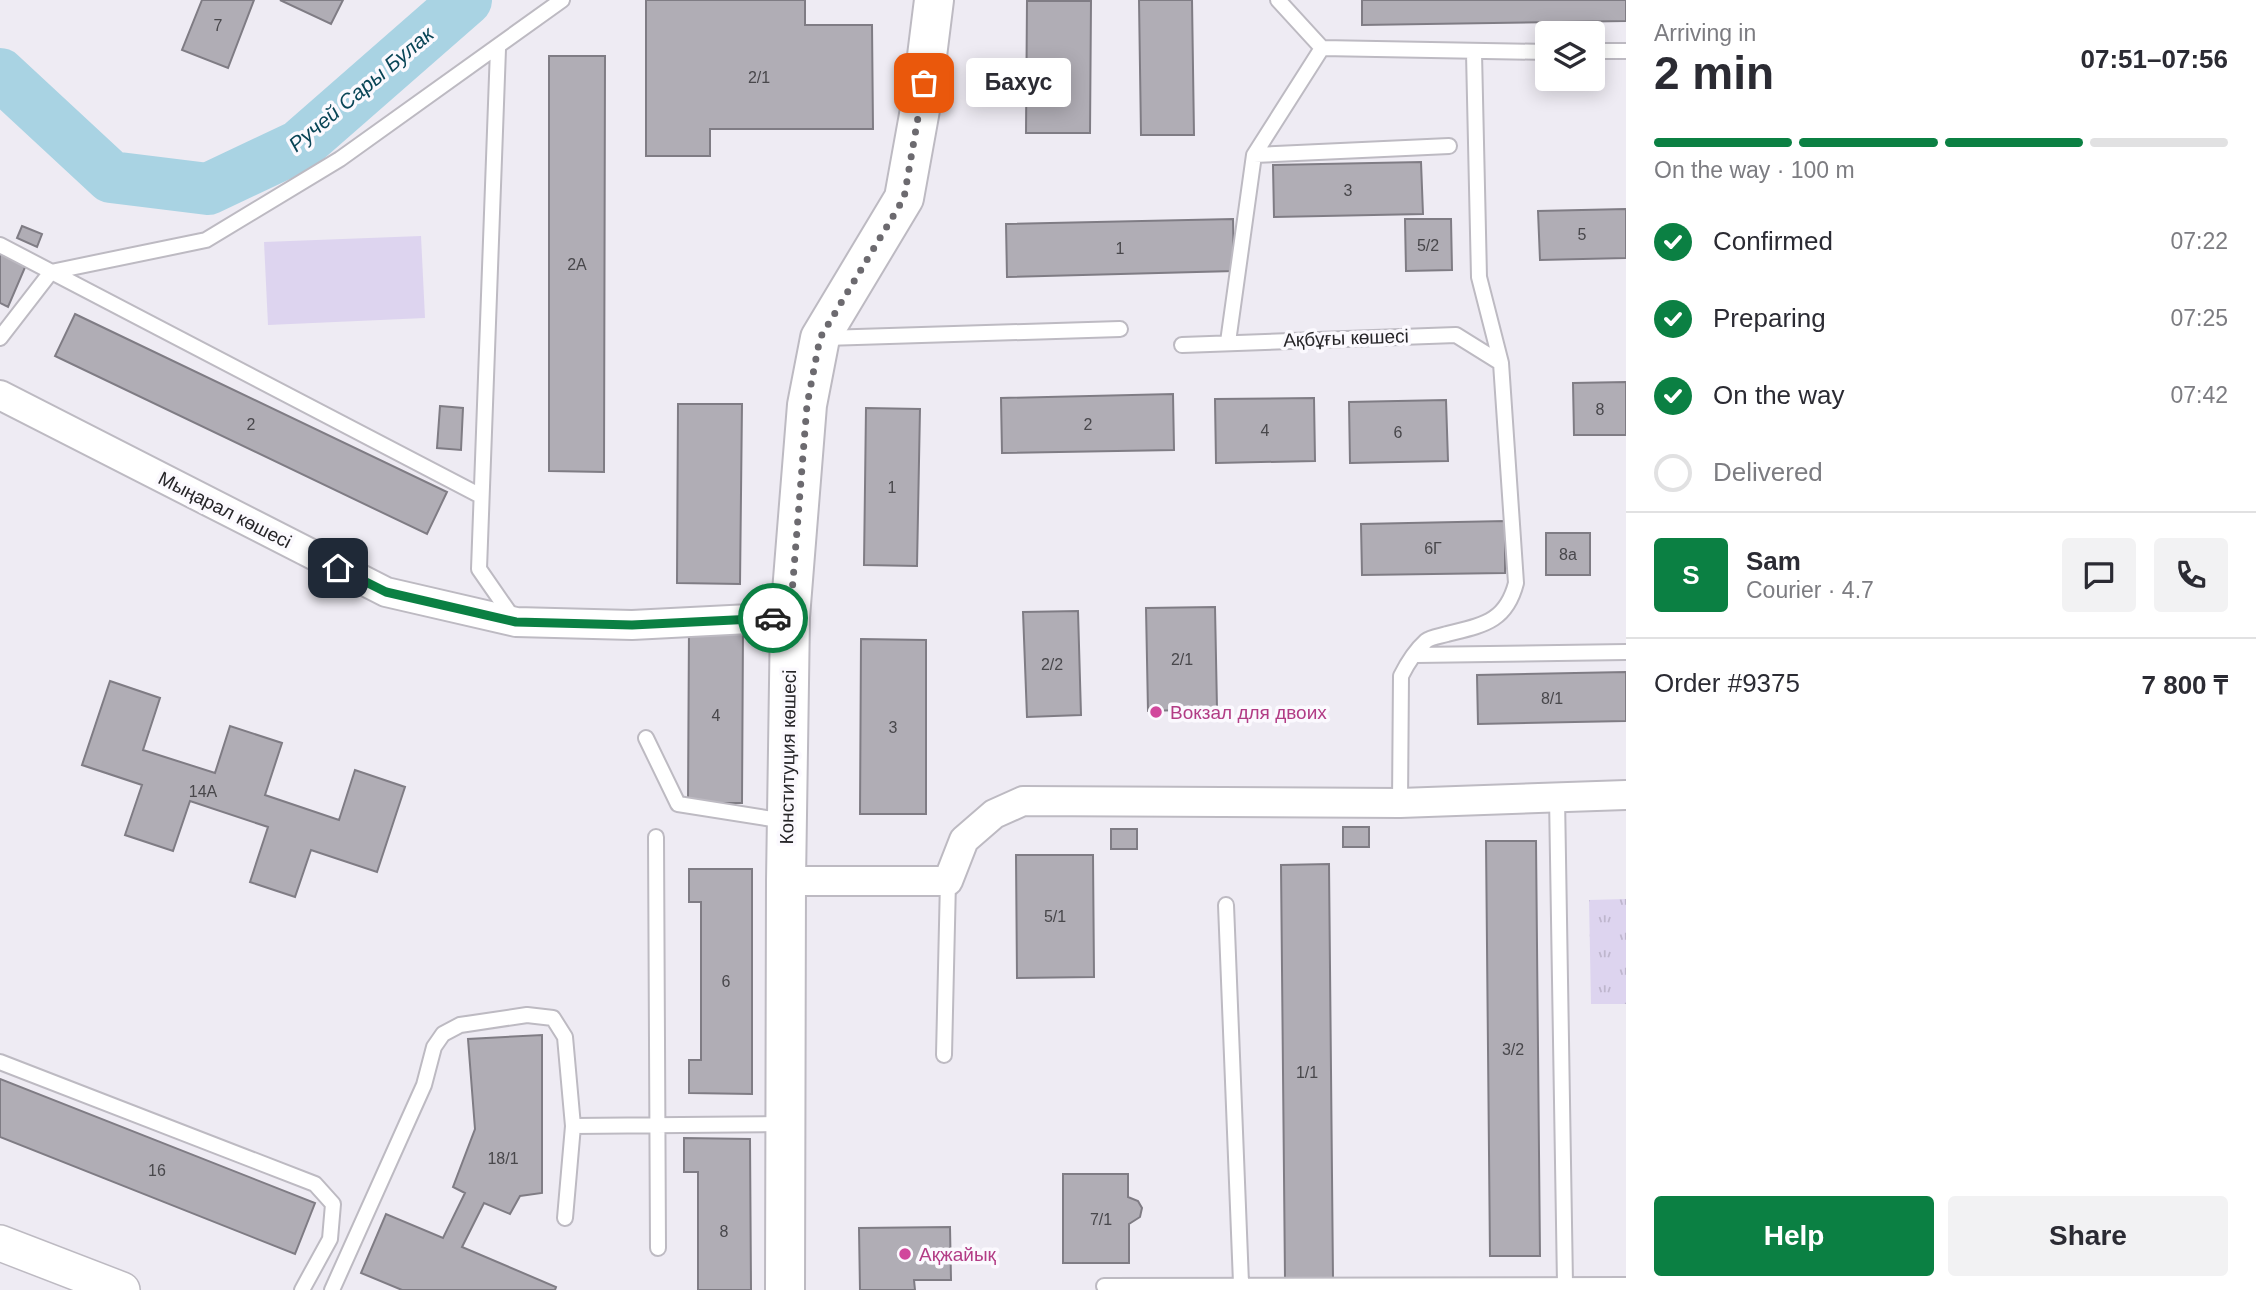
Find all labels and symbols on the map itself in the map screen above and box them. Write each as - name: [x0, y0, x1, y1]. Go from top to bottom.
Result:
- house number: 7: [214, 17, 223, 34]
- water label: Ручей Сары Булак: [284, 21, 439, 156]
- pin: [894, 53, 954, 113]
- callout: Бахус: [966, 58, 1071, 108]
- house number: 2/1: [748, 69, 770, 86]
- house number: 3: [1344, 182, 1353, 199]
- house number: 5: [1578, 226, 1587, 243]
- house number: 5/2: [1417, 237, 1439, 254]
- house number: 1: [1116, 240, 1125, 257]
- house number: 2А: [567, 256, 587, 273]
- street label: Ақбұғы көшесі: [1283, 325, 1409, 351]
- house number: 8: [1596, 401, 1605, 418]
- house number: 2: [247, 416, 256, 433]
- house number: 2: [1084, 416, 1093, 433]
- house number: 4: [1261, 422, 1270, 439]
- house number: 6: [1394, 424, 1403, 441]
- street label: Мыңарал көшесі: [155, 467, 295, 553]
- house number: 1: [888, 479, 897, 496]
- pin: [308, 538, 368, 598]
- house number: 6Г: [1424, 540, 1442, 557]
- house number: 8а: [1559, 546, 1577, 563]
- courier: [738, 583, 808, 653]
- house number: 2/1: [1171, 651, 1193, 668]
- house number: 2/2: [1041, 656, 1063, 673]
- street label: Конституция көшесі: [776, 669, 800, 845]
- house number: 8/1: [1541, 690, 1563, 707]
- place label: Вокзал для двоих: [1170, 702, 1327, 723]
- marker: Вокзал для двоих: [1148, 704, 1164, 720]
- house number: 4: [712, 707, 721, 724]
- house number: 3: [889, 719, 898, 736]
- house number: 14А: [189, 783, 218, 800]
- house number: 5/1: [1044, 908, 1066, 925]
- house number: 6: [722, 973, 731, 990]
- house number: 3/2: [1502, 1041, 1524, 1058]
- house number: 1/1: [1296, 1064, 1318, 1081]
- house number: 18/1: [487, 1150, 519, 1167]
- house number: 16: [148, 1162, 166, 1179]
- house number: 7/1: [1090, 1211, 1112, 1228]
- house number: 8: [720, 1223, 729, 1240]
- place label: Ақжайық: [919, 1244, 997, 1265]
- marker: Ақжайық: [897, 1246, 913, 1262]

